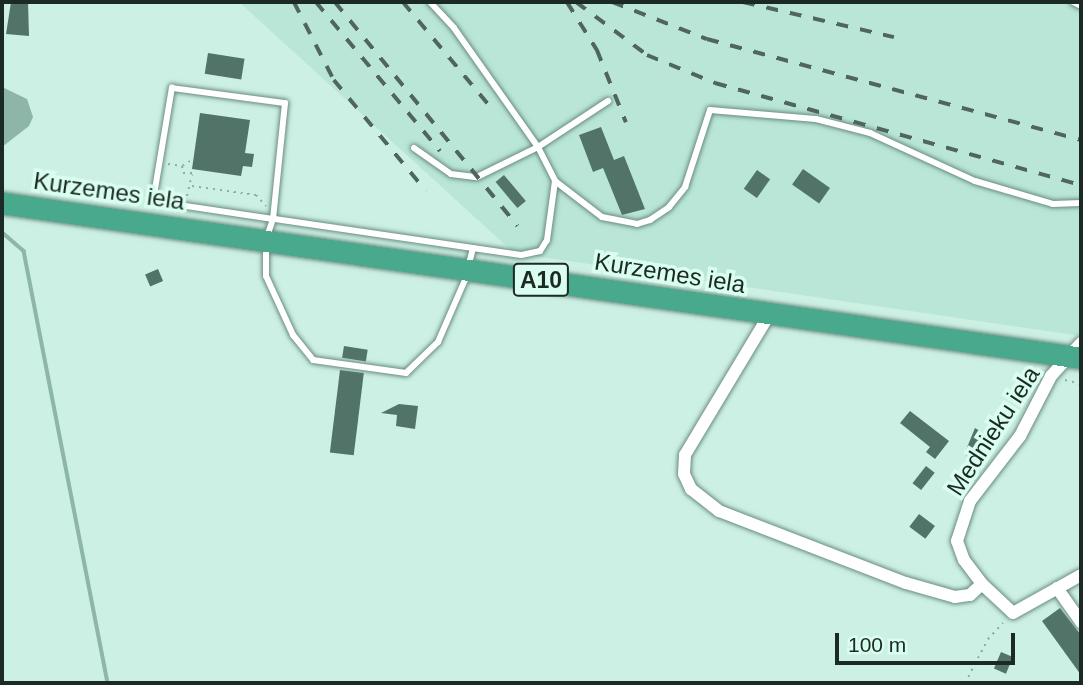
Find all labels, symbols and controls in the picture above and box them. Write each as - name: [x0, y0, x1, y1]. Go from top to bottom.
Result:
- street label: Kurzemes iela: [32, 166, 186, 216]
- street label: Kurzemes iela: [593, 247, 747, 299]
- road number: A10: [511, 260, 571, 300]
- street label: Mednieku iela: [941, 361, 1045, 501]
- scale bar: [838, 618, 1018, 662]
- text: 100 m: [848, 633, 906, 656]

